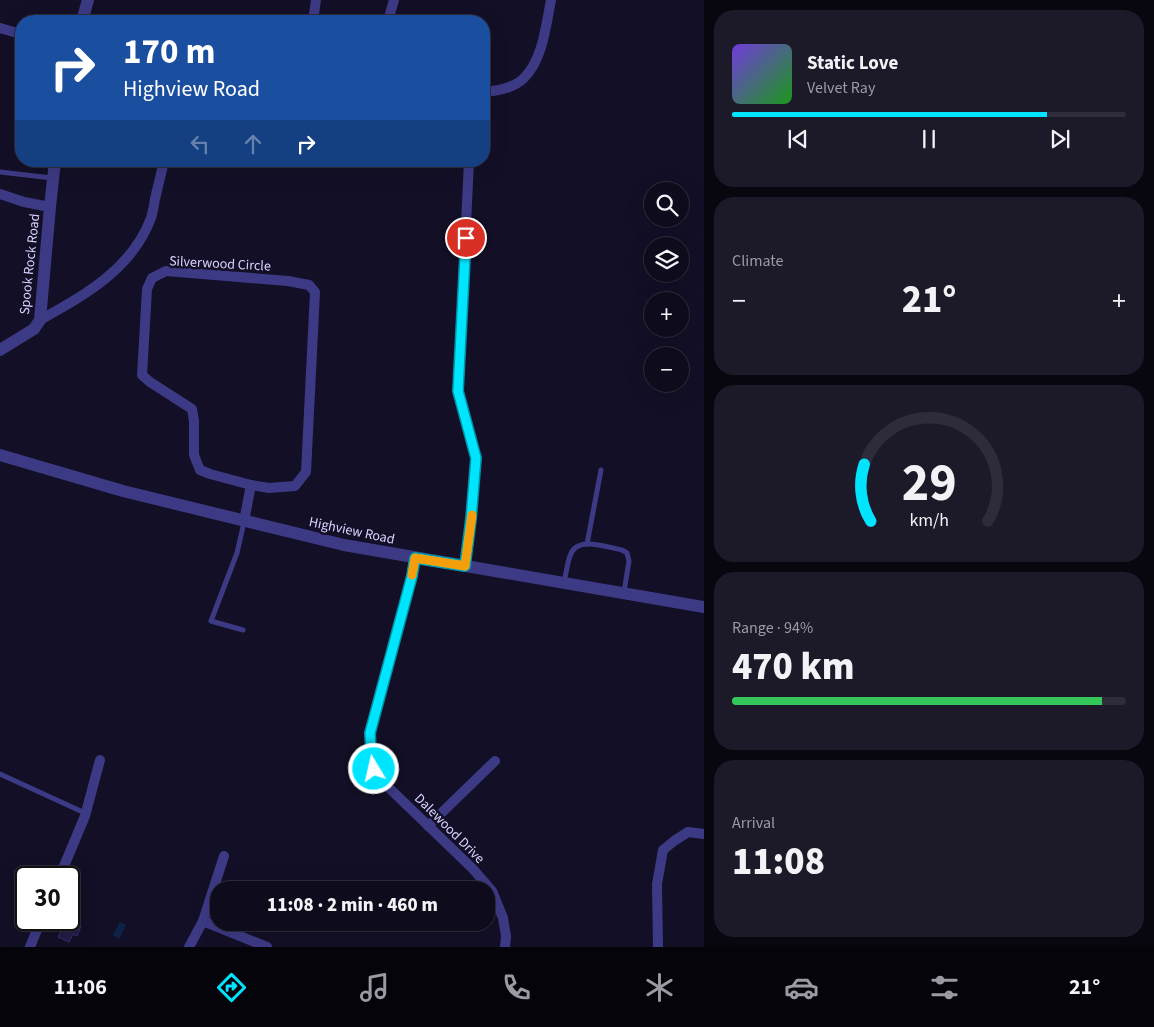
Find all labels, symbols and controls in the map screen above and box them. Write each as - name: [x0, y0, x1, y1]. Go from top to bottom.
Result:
- text: 170 m: [123, 27, 215, 77]
- icon: right: [40, 35, 105, 100]
- text: Static Love: [807, 50, 898, 77]
- text: Highview Road: [123, 73, 260, 105]
- text: Velvet Ray: [807, 77, 875, 99]
- icon: previous: [784, 125, 812, 153]
- icon: pause: [915, 125, 943, 153]
- icon: next: [1046, 125, 1074, 153]
- icon: left: [186, 130, 214, 158]
- icon: ahead: [239, 130, 267, 158]
- icon: right: [292, 130, 320, 158]
- map controls: [644, 182, 689, 392]
- button: search: [644, 182, 689, 227]
- street label: Spook Rock Road: [15, 212, 45, 316]
- pin: [445, 217, 487, 259]
- icon: arrive: [452, 224, 480, 252]
- button: layers: [644, 237, 689, 282]
- text: Climate: [732, 250, 783, 272]
- street label: Silverwood Circle: [169, 251, 271, 277]
- text: 21°: [902, 273, 956, 327]
- text: −: [732, 281, 746, 321]
- text: +: [1112, 281, 1126, 321]
- button: +: [644, 292, 689, 337]
- button: −: [644, 347, 689, 392]
- text: 29: [902, 447, 956, 521]
- text: km/h: [909, 508, 949, 533]
- street label: Highview Road: [307, 512, 396, 550]
- text: Range · 94%: [732, 617, 813, 639]
- text: 470 km: [732, 640, 854, 694]
- position arrow: [347, 742, 399, 794]
- street label: Dalewood Drive: [410, 789, 489, 868]
- text: Arrival: [732, 812, 775, 834]
- text: 11:08: [732, 835, 825, 889]
- speed limit sign: 30: [15, 866, 80, 931]
- text: 11:08 · 2 min · 460 m: [267, 892, 438, 919]
- icon: directions: [214, 970, 249, 1005]
- icon: music: [357, 970, 392, 1005]
- icon: phone: [499, 970, 534, 1005]
- icon: climate: [642, 970, 677, 1005]
- icon: car: [784, 970, 819, 1005]
- icon: filters: [927, 970, 962, 1005]
- text: 11:06: [54, 971, 107, 1003]
- text: 21°: [1069, 971, 1100, 1003]

